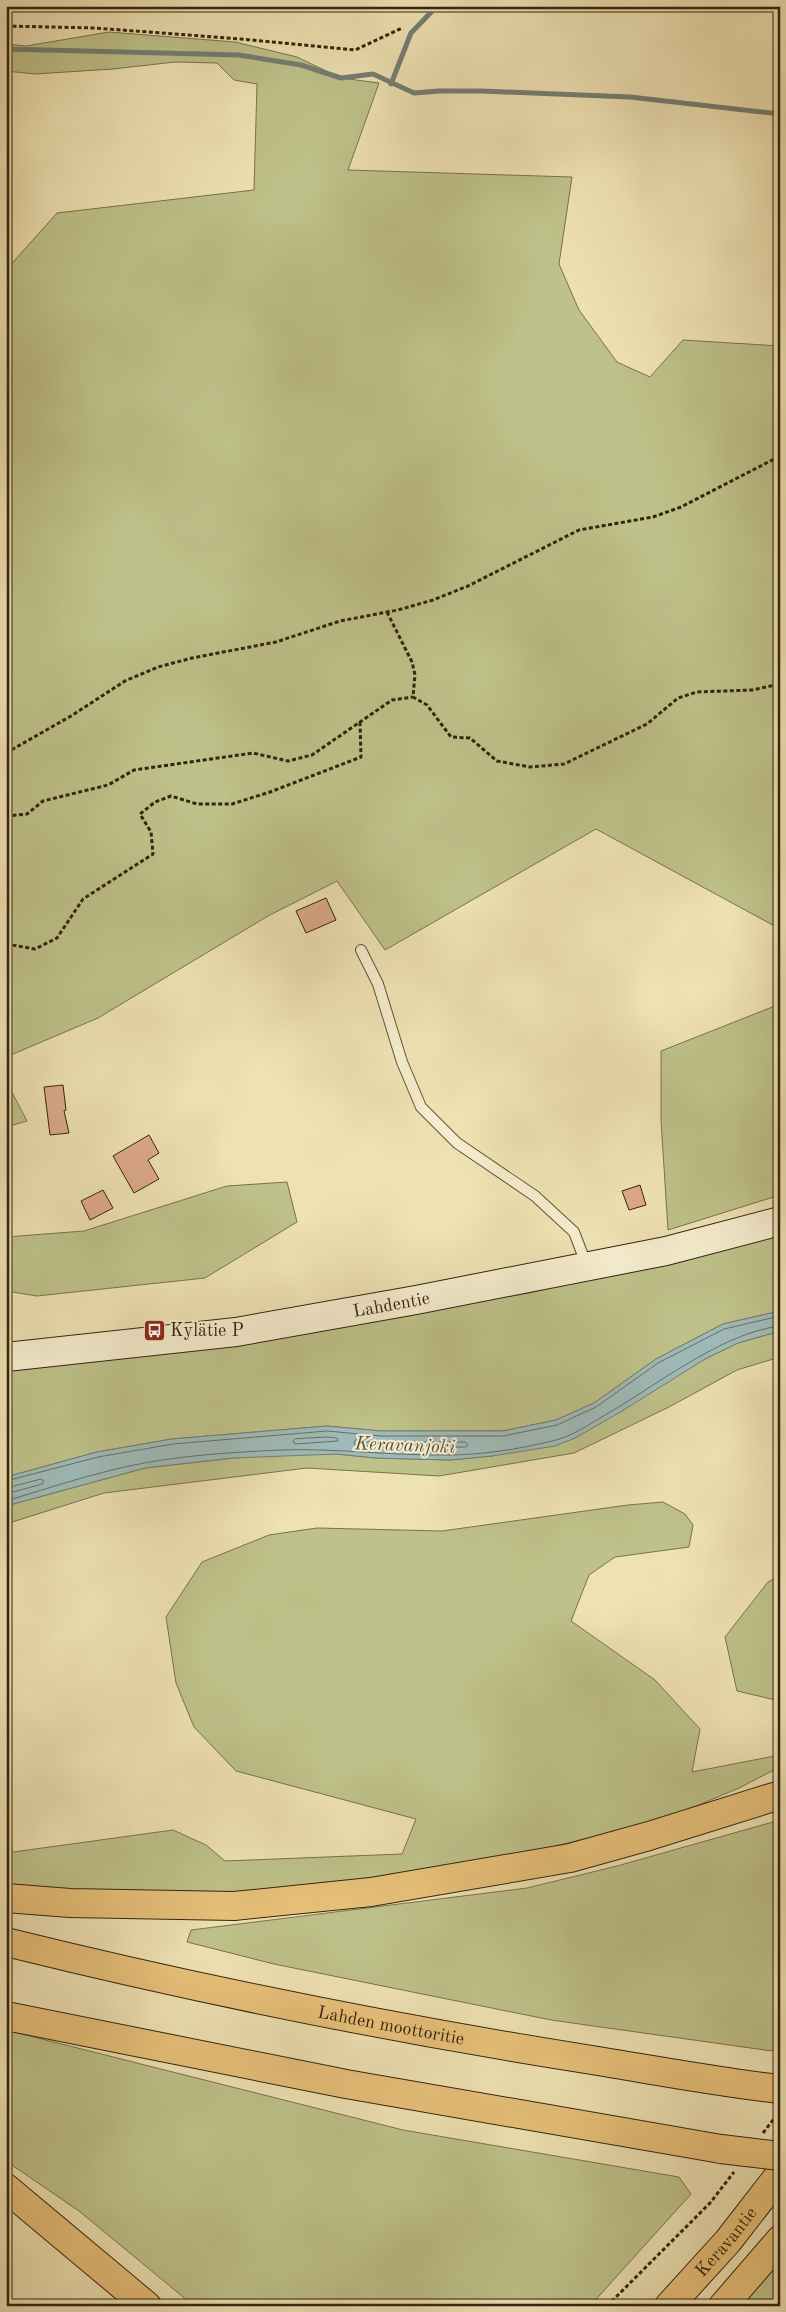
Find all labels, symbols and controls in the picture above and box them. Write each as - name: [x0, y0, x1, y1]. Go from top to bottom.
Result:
- street label: Lahdentie: [352, 1290, 431, 1321]
- bus stop icon: Kylätie P: [142, 1318, 166, 1342]
- place label: Kylätie P: [170, 1322, 244, 1340]
- water label: Keravanjoki: [353, 1435, 456, 1458]
- street label: Lahden moottoritie: [316, 2004, 466, 2049]
- street label: Keravantie: [692, 2204, 761, 2280]

